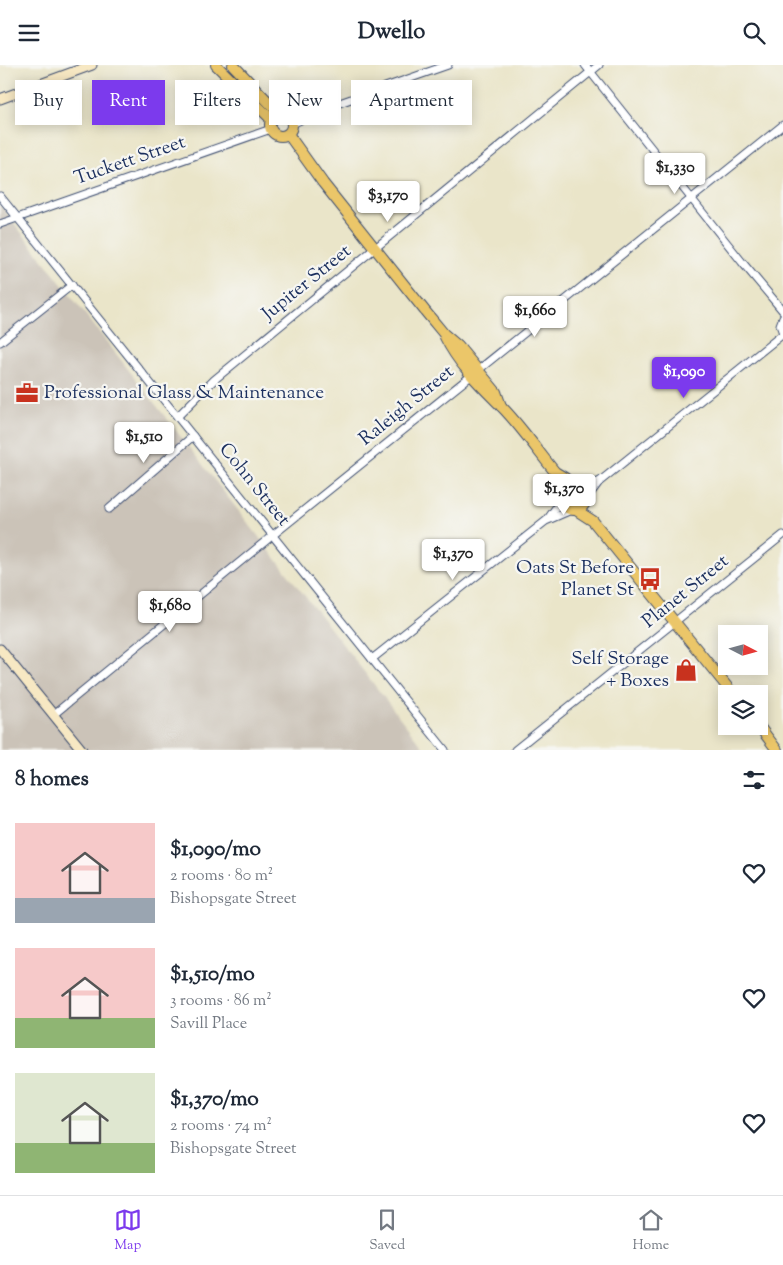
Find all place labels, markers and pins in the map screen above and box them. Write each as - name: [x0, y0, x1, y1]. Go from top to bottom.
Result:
- pin: $1,330: [634, 153, 716, 195]
- pin: $3,170: [347, 181, 429, 223]
- pin: $1,660: [494, 295, 576, 338]
- pin: $1,090: [643, 357, 725, 399]
- office icon: Professional Glass & Maintenance: [14, 380, 40, 406]
- place label: Professional Glass & Maintenance: [44, 380, 324, 407]
- pin: $1,510: [103, 421, 185, 464]
- pin: $1,370: [523, 473, 605, 516]
- pin: $1,370: [412, 539, 494, 581]
- place label: Oats St Before Planet St: [516, 555, 634, 604]
- bus stop icon: Oats St Before Planet St: [637, 566, 663, 592]
- pin: $1,680: [129, 591, 211, 633]
- place label: Self Storage + Boxes: [571, 646, 669, 695]
- shop icon: Self Storage + Boxes: [673, 657, 699, 683]

